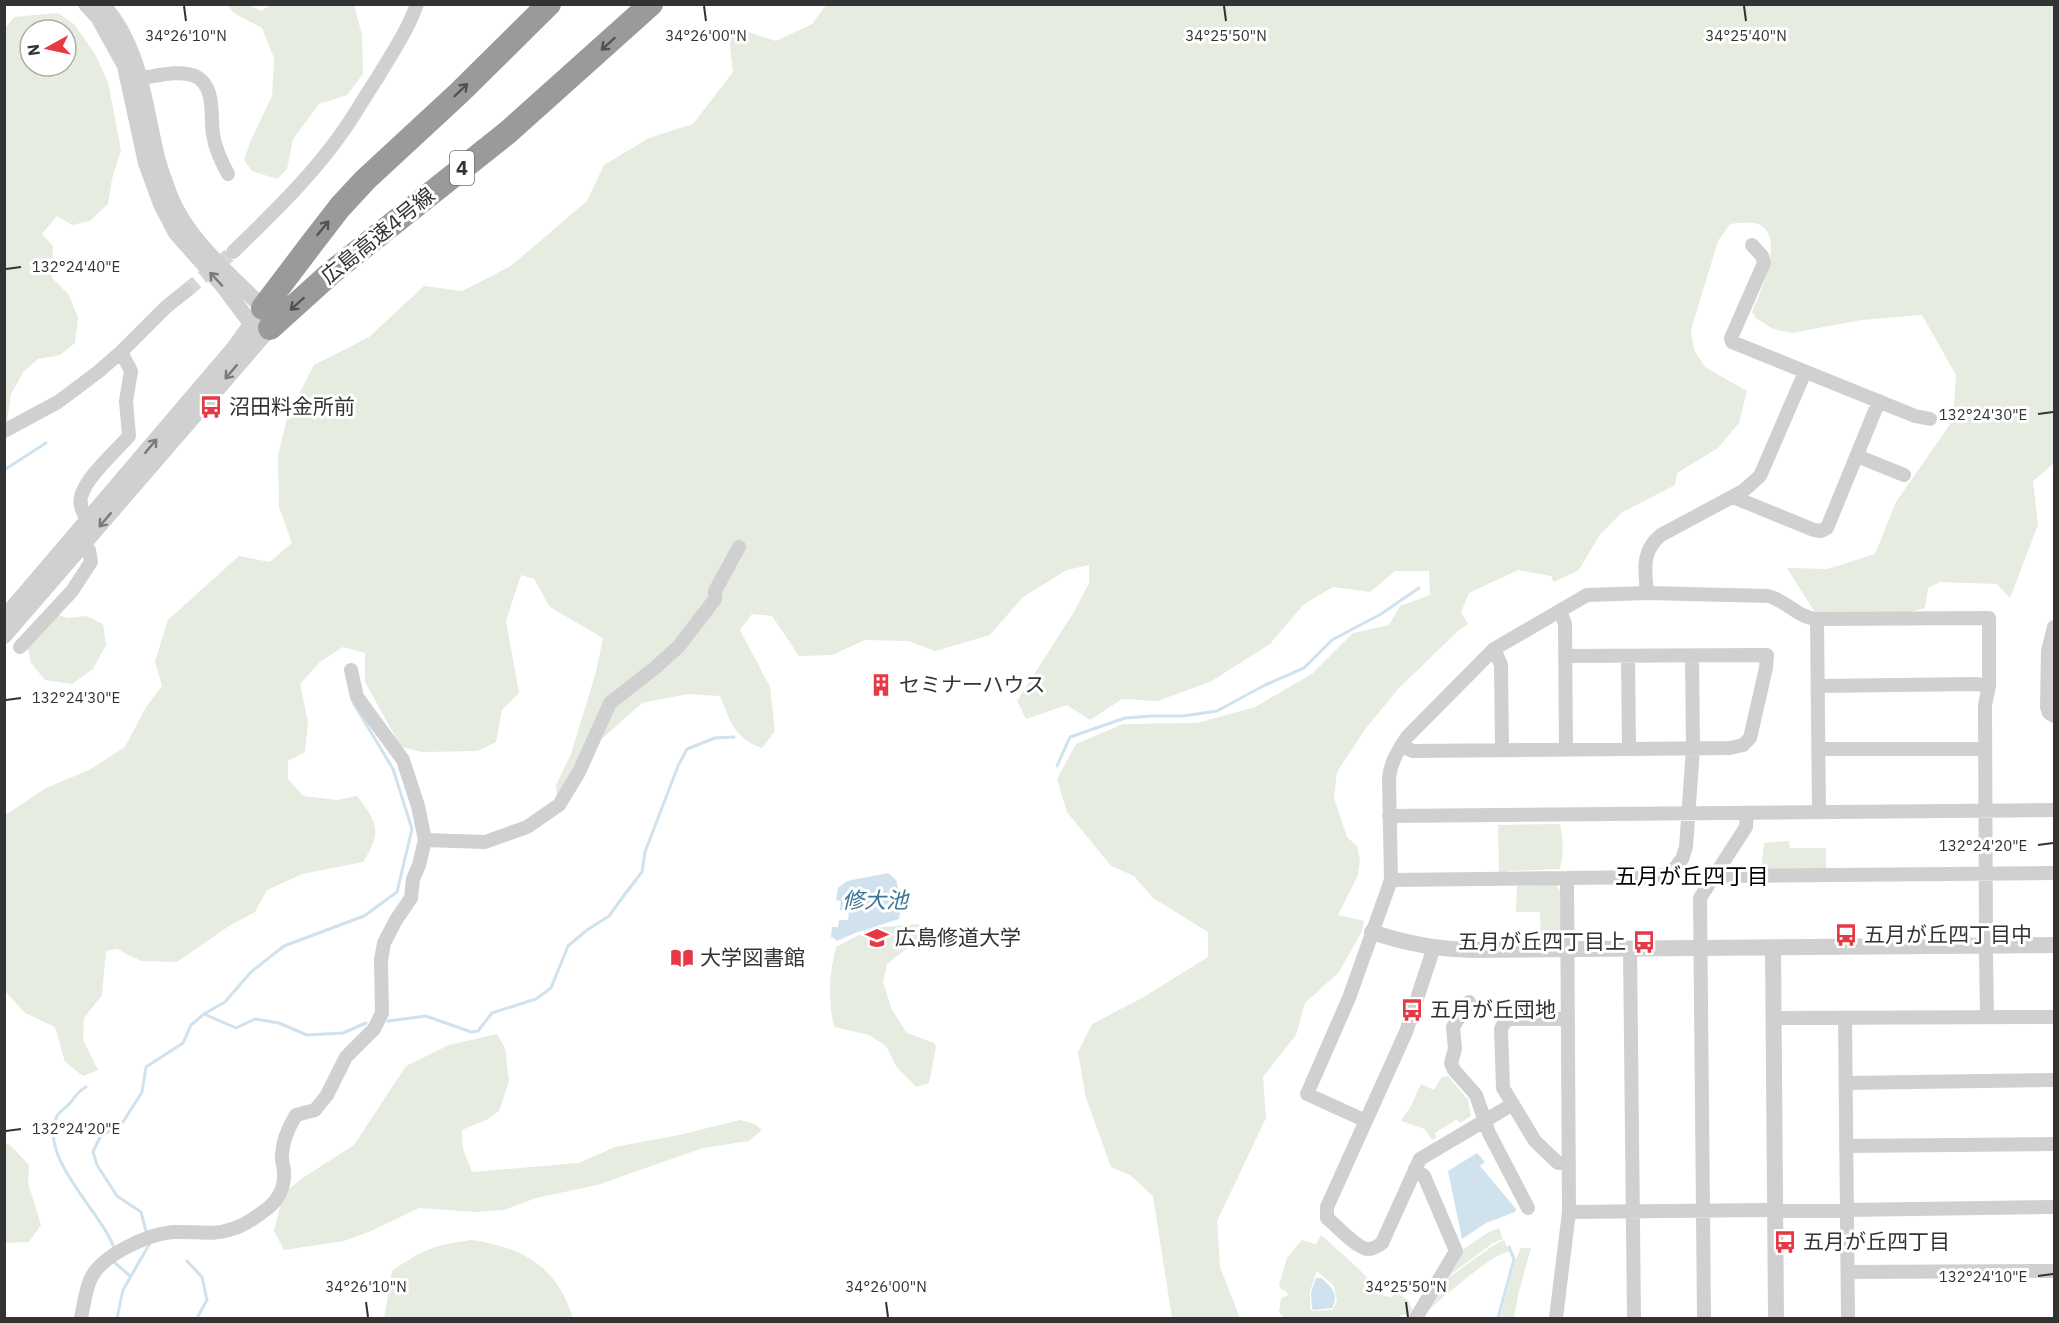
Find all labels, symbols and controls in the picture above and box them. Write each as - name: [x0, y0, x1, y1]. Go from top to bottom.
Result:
- north arrow: [18, 18, 78, 78]
- text: 34°26'10"N: [145, 26, 227, 45]
- text: 34°26'00"N: [665, 26, 747, 45]
- text: 34°25'50"N: [1185, 26, 1267, 45]
- text: 34°25'40"N: [1705, 26, 1787, 45]
- one-way arrow: [600, 37, 615, 51]
- text: N: [22, 43, 44, 57]
- one-way arrow: [454, 83, 469, 97]
- road number: 4: [450, 151, 474, 185]
- street label: 広島高速4号線: [315, 181, 440, 290]
- one-way arrow: [317, 220, 330, 236]
- text: 132°24'40"E: [32, 257, 120, 276]
- one-way arrow: [209, 272, 223, 287]
- one-way arrow: [290, 297, 305, 311]
- one-way arrow: [224, 364, 238, 379]
- place label: 沼田料金所前: [229, 392, 355, 420]
- bus stop icon: 沼田料金所前: [198, 394, 224, 420]
- text: 132°24'30"E: [1939, 405, 2027, 424]
- one-way arrow: [144, 439, 158, 454]
- one-way arrow: [99, 512, 112, 528]
- place label: セミナーハウス: [899, 670, 1046, 698]
- building icon: セミナーハウス: [868, 672, 894, 698]
- text: 132°24'30"E: [32, 688, 120, 707]
- text: 132°24'20"E: [1939, 836, 2027, 855]
- district label: 五月が丘四丁目: [1615, 861, 1769, 890]
- water label: 修大池: [842, 885, 910, 914]
- place label: 五月が丘四丁目中: [1864, 920, 2032, 948]
- bus stop icon: 五月が丘四丁目中: [1833, 922, 1859, 948]
- place label: 広島修道大学: [895, 923, 1021, 951]
- school or university icon: 広島修道大学: [864, 925, 890, 951]
- place label: 五月が丘四丁目上: [1458, 927, 1626, 955]
- bus stop icon: 五月が丘四丁目上: [1631, 929, 1657, 955]
- place label: 大学図書館: [700, 943, 805, 971]
- library icon: 大学図書館: [669, 945, 695, 971]
- place label: 五月が丘団地: [1430, 995, 1556, 1023]
- bus stop icon: 五月が丘団地: [1399, 997, 1425, 1023]
- text: 132°24'20"E: [32, 1119, 120, 1138]
- place label: 五月が丘四丁目: [1803, 1227, 1950, 1255]
- bus stop icon: 五月が丘四丁目: [1772, 1229, 1798, 1255]
- text: 132°24'10"E: [1939, 1267, 2027, 1286]
- text: 34°26'10"N: [325, 1277, 407, 1296]
- text: 34°26'00"N: [845, 1277, 927, 1296]
- text: 34°25'50"N: [1365, 1277, 1447, 1296]

